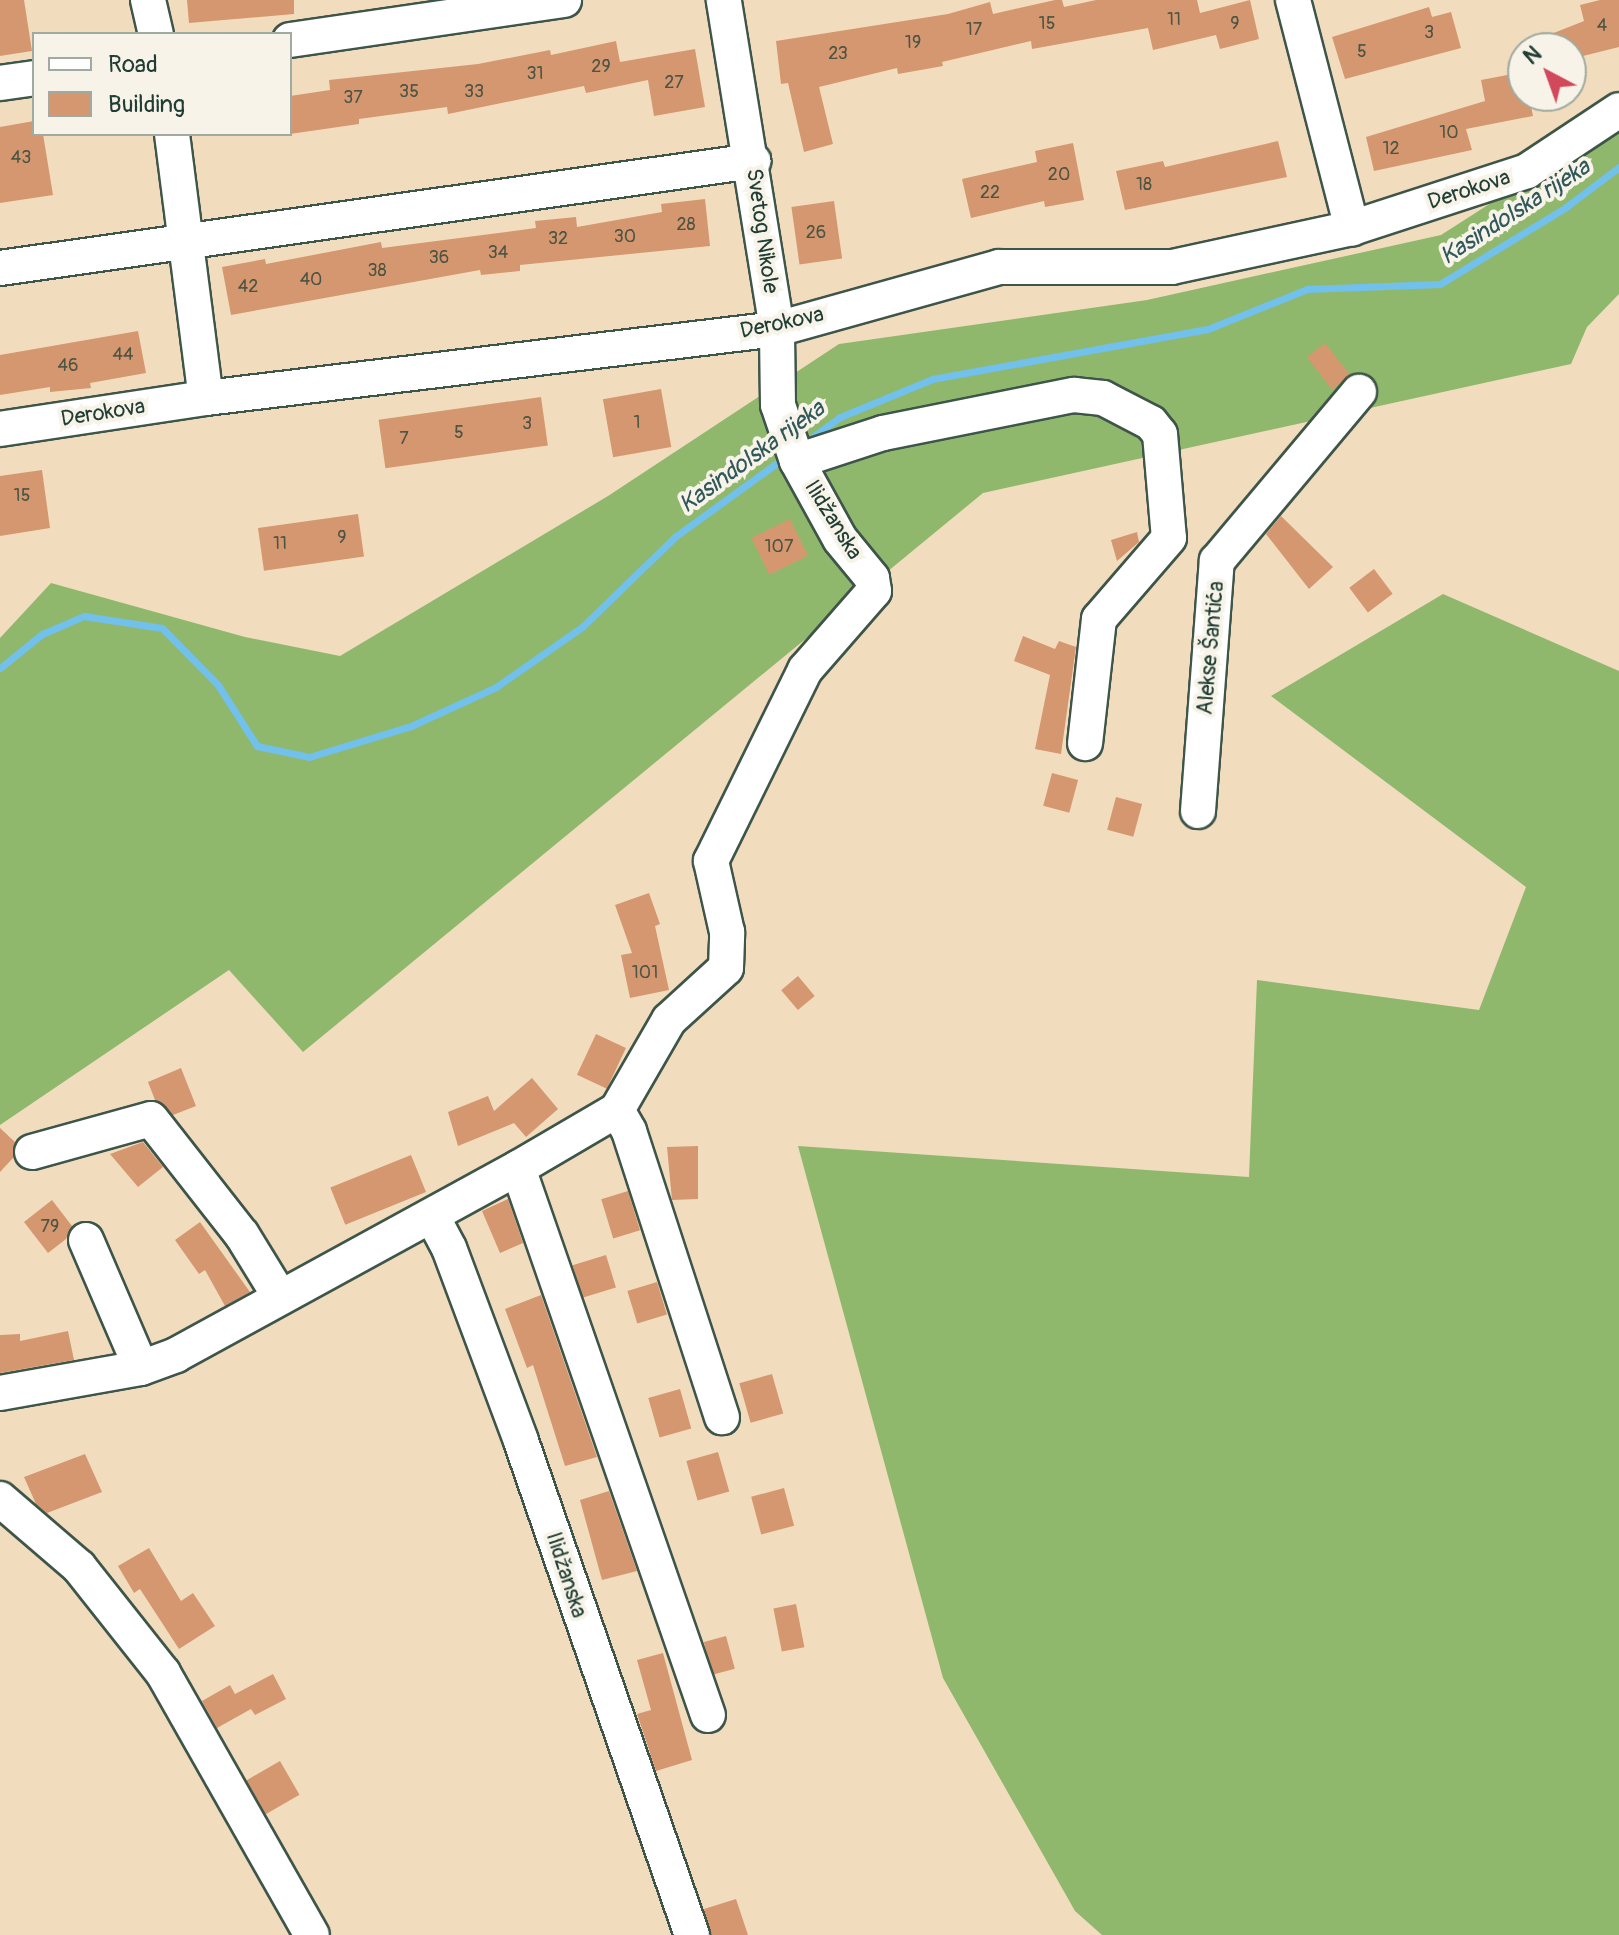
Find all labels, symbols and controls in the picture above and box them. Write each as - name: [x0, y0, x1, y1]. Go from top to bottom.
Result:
- house number: 11: [1167, 9, 1181, 31]
- house number: 15: [1039, 13, 1055, 35]
- house number: 9: [1230, 13, 1240, 35]
- house number: 4: [1597, 15, 1607, 37]
- house number: 17: [966, 19, 982, 41]
- house number: 3: [1424, 22, 1434, 44]
- legend: [32, 32, 292, 136]
- house number: 19: [905, 32, 921, 54]
- north arrow: [1507, 32, 1587, 112]
- text: N: [1518, 40, 1547, 71]
- house number: 5: [1357, 41, 1367, 63]
- house number: 23: [828, 43, 848, 65]
- text: Road: [108, 50, 158, 79]
- house number: 29: [591, 56, 611, 78]
- house number: 31: [526, 63, 544, 85]
- house number: 27: [664, 72, 684, 94]
- house number: 35: [399, 81, 419, 103]
- house number: 33: [464, 81, 484, 103]
- house number: 37: [343, 87, 363, 109]
- text: Building: [108, 90, 185, 119]
- house number: 10: [1439, 122, 1459, 144]
- house number: 12: [1382, 138, 1400, 160]
- house number: 43: [11, 147, 31, 169]
- water label: Kasindolska rijeka: [1435, 153, 1595, 271]
- house number: 20: [1048, 164, 1070, 186]
- street label: Derokova: [1425, 164, 1513, 216]
- street label: Svetog Nikole: [740, 167, 784, 295]
- house number: 18: [1136, 174, 1152, 196]
- house number: 22: [980, 182, 1000, 204]
- house number: 28: [676, 214, 696, 236]
- house number: 26: [806, 222, 826, 244]
- house number: 30: [614, 226, 636, 248]
- house number: 32: [548, 228, 568, 250]
- house number: 34: [488, 242, 508, 264]
- house number: 36: [429, 247, 449, 269]
- house number: 38: [367, 260, 387, 282]
- house number: 40: [300, 269, 322, 291]
- house number: 42: [238, 276, 258, 298]
- street label: Derokova: [738, 301, 826, 345]
- house number: 44: [113, 344, 133, 366]
- house number: 46: [58, 355, 78, 377]
- street label: Derokova: [59, 393, 147, 433]
- water label: Kasindolska rijeka: [674, 395, 830, 519]
- house number: 1: [633, 412, 641, 434]
- house number: 3: [522, 413, 532, 435]
- house number: 5: [454, 422, 464, 444]
- house number: 7: [399, 428, 409, 450]
- street label: Ilidžanska: [798, 476, 868, 564]
- house number: 15: [14, 485, 30, 507]
- house number: 9: [337, 527, 347, 549]
- house number: 11: [273, 533, 287, 555]
- house number: 107: [765, 536, 793, 558]
- street label: Alekse Šantića: [1192, 580, 1230, 716]
- house number: 101: [632, 962, 658, 984]
- house number: 79: [41, 1216, 59, 1238]
- street label: Ilidžanska: [540, 1529, 592, 1621]

